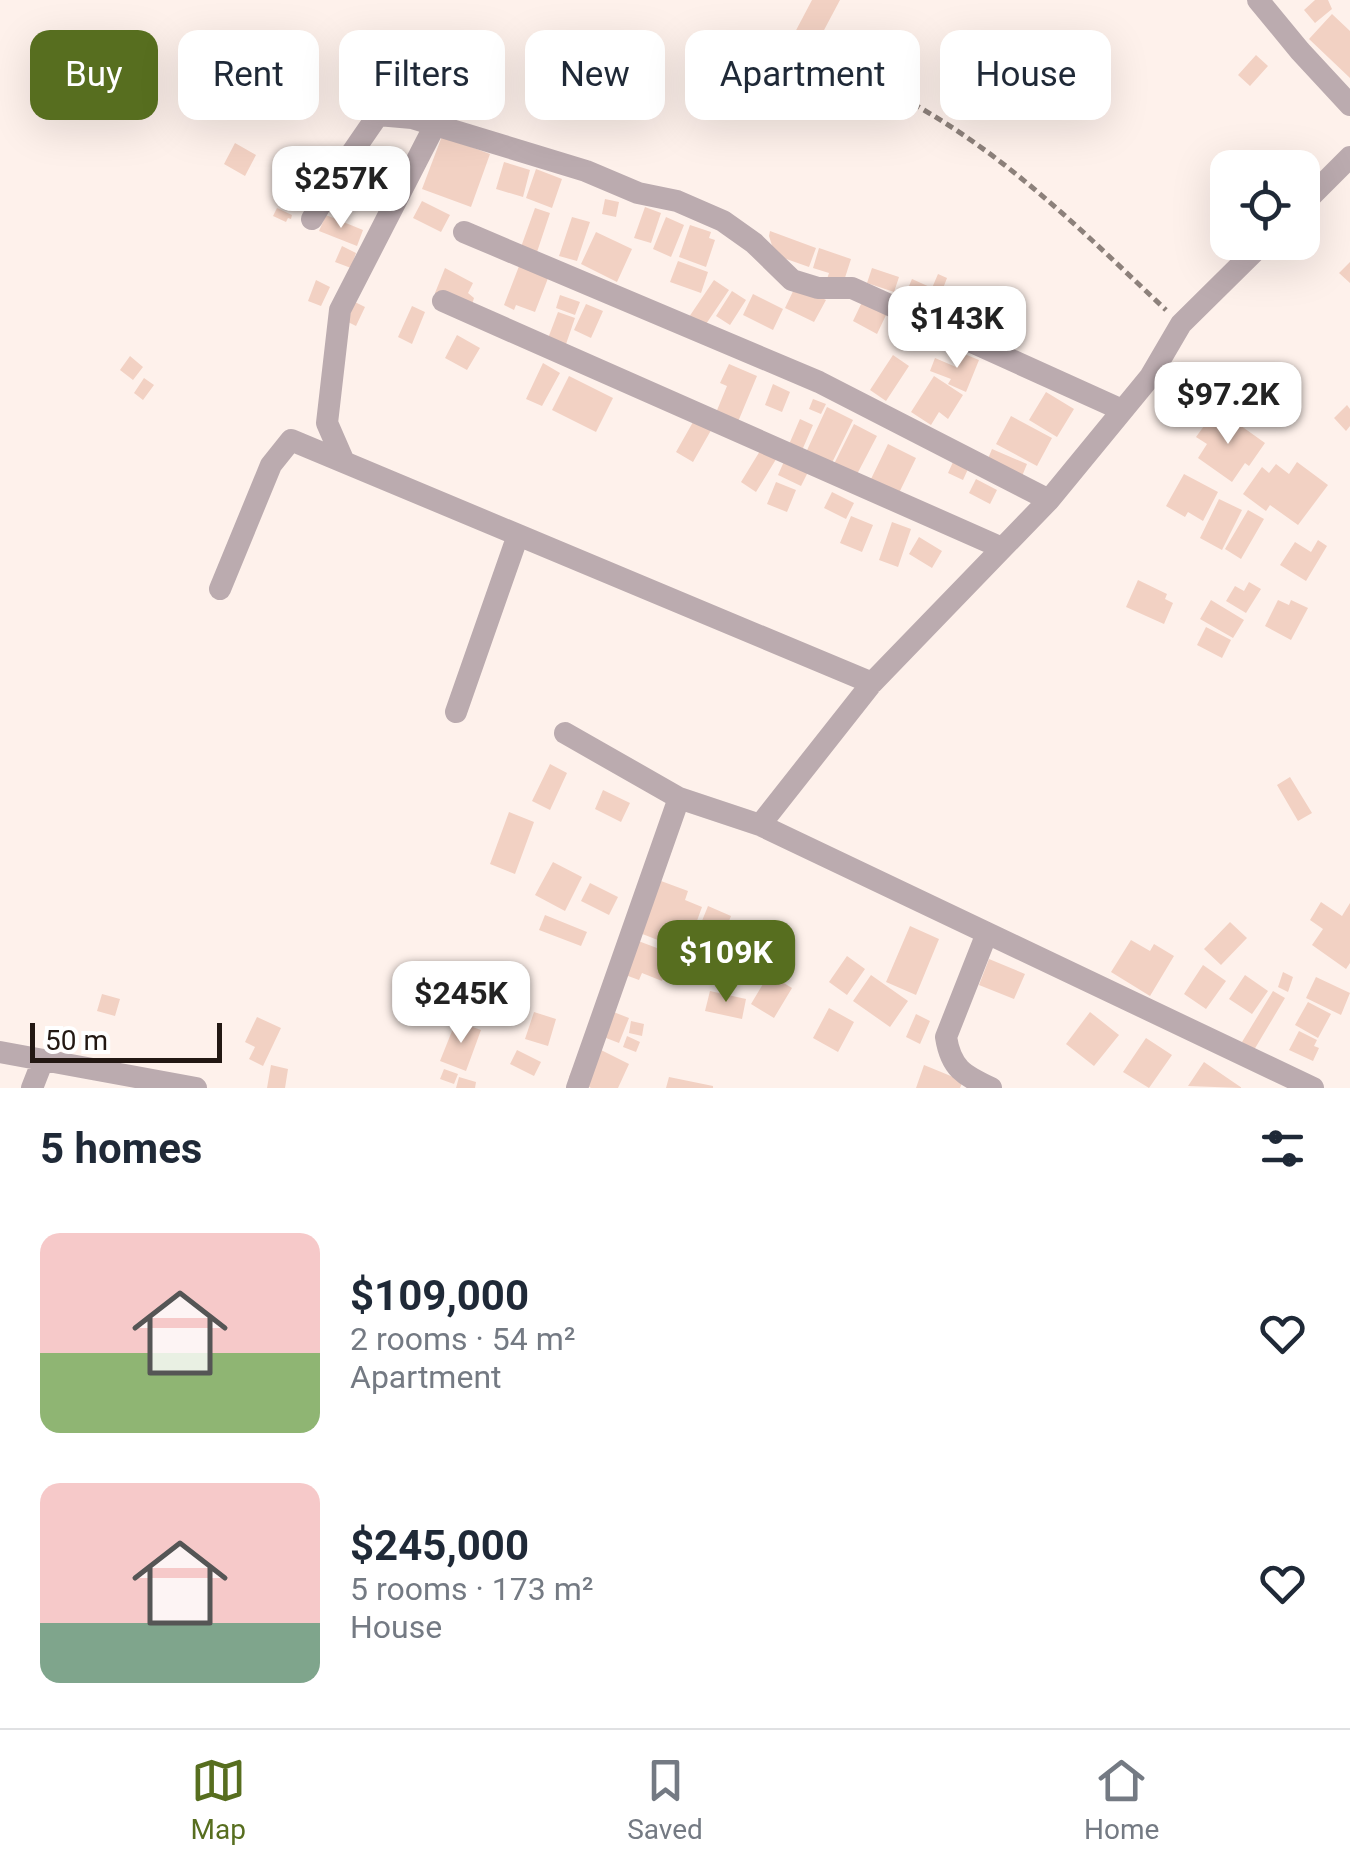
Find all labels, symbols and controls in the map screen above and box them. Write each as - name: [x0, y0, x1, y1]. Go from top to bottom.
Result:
- chip: Buy: [30, 30, 158, 120]
- chip: Rent: [178, 30, 319, 120]
- chip: Filters: [339, 30, 505, 120]
- chip: New: [525, 30, 665, 120]
- chip: Apartment: [685, 30, 920, 120]
- chip: House: [940, 30, 1111, 120]
- pin: $257K: [271, 146, 411, 231]
- map controls: [1210, 150, 1320, 260]
- button: locate: [1210, 150, 1320, 260]
- text: $257K: [294, 159, 388, 197]
- pin: $143K: [887, 286, 1027, 371]
- text: $143K: [910, 299, 1004, 337]
- pin: $97.2K: [1147, 362, 1309, 447]
- text: $97.2K: [1176, 375, 1280, 413]
- pin: $109K: [656, 920, 796, 1005]
- text: $109K: [679, 933, 773, 971]
- pin: $245K: [391, 961, 531, 1046]
- text: $245K: [414, 974, 508, 1012]
- scale bar: [30, 1018, 222, 1062]
- text: 50 m: [45, 1024, 108, 1057]
- icon: filters: [1255, 1121, 1310, 1176]
- text: 5 homes: [40, 1124, 202, 1173]
- text: $109,000: [350, 1271, 529, 1320]
- icon: home: [120, 1273, 240, 1393]
- icon: heart: [1255, 1306, 1310, 1361]
- text: 2 rooms · 54 m²: [350, 1320, 575, 1358]
- text: Apartment: [350, 1358, 502, 1396]
- text: $245,000: [350, 1521, 529, 1570]
- icon: home: [120, 1523, 240, 1643]
- icon: heart: [1255, 1556, 1310, 1611]
- text: 5 rooms · 173 m²: [350, 1570, 593, 1608]
- text: House: [350, 1608, 442, 1646]
- tab: Map: [191, 1753, 246, 1846]
- tab: Saved: [627, 1753, 703, 1846]
- tab: Home: [1084, 1753, 1159, 1846]

